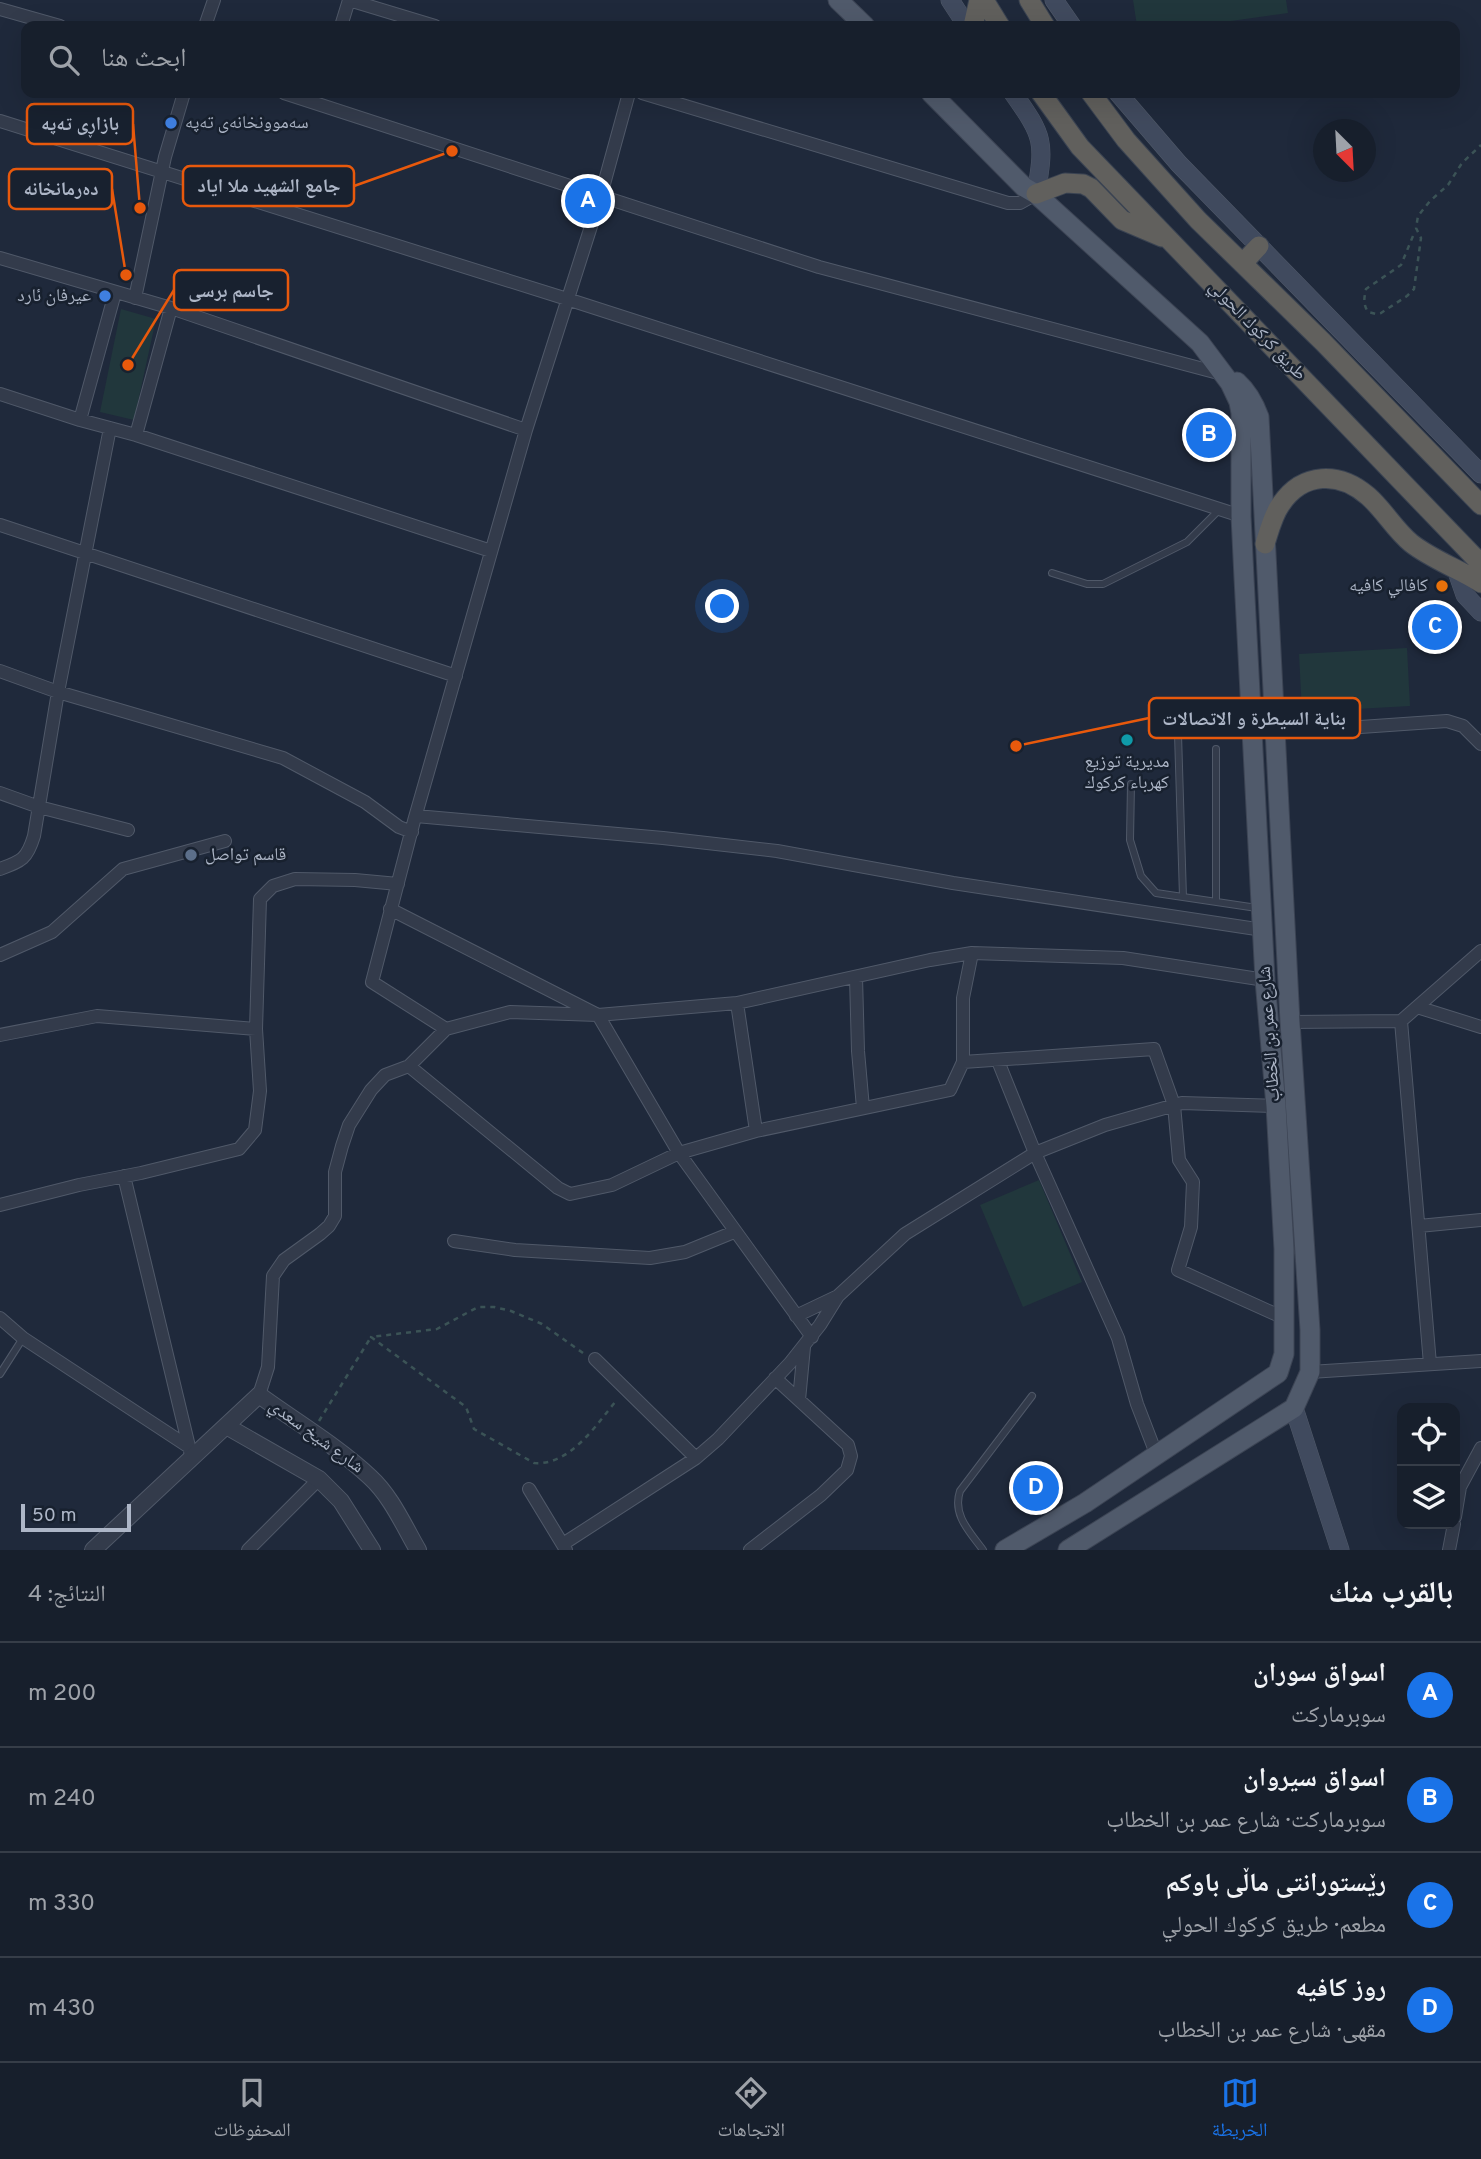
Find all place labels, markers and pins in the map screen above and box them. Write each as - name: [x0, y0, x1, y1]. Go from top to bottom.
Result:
- callout: بازاڕی تەپە: [27, 104, 133, 144]
- place label: سەموونخانەی تەپە: [185, 112, 309, 135]
- marker: سەموونخانەی تەپە: [163, 115, 179, 131]
- callout: جامع الشهيد ملا اياد: [183, 166, 354, 206]
- callout: دەرمانخانە: [9, 169, 112, 209]
- pin: A: [565, 175, 611, 227]
- callout: جاسم برسی: [174, 270, 288, 310]
- place label: عیرفان ئارد: [17, 285, 91, 308]
- marker: عیرفان ئارد: [97, 288, 113, 304]
- pin: B: [1186, 409, 1232, 461]
- place label: كافالي كافيه: [1349, 575, 1429, 599]
- marker: كافالي كافيه: [1434, 578, 1450, 594]
- pin: C: [1412, 601, 1458, 653]
- callout: بناية السيطرة و الاتصالات: [1149, 698, 1360, 738]
- marker: مديرية توزيع كهرباء كركوك: [1119, 732, 1135, 748]
- place label: مديرية توزيع كهرباء كركوك: [1084, 751, 1170, 795]
- place label: قاسم تواصل: [205, 844, 286, 867]
- marker: قاسم تواصل: [183, 847, 199, 863]
- pin: D: [1013, 1462, 1059, 1514]

